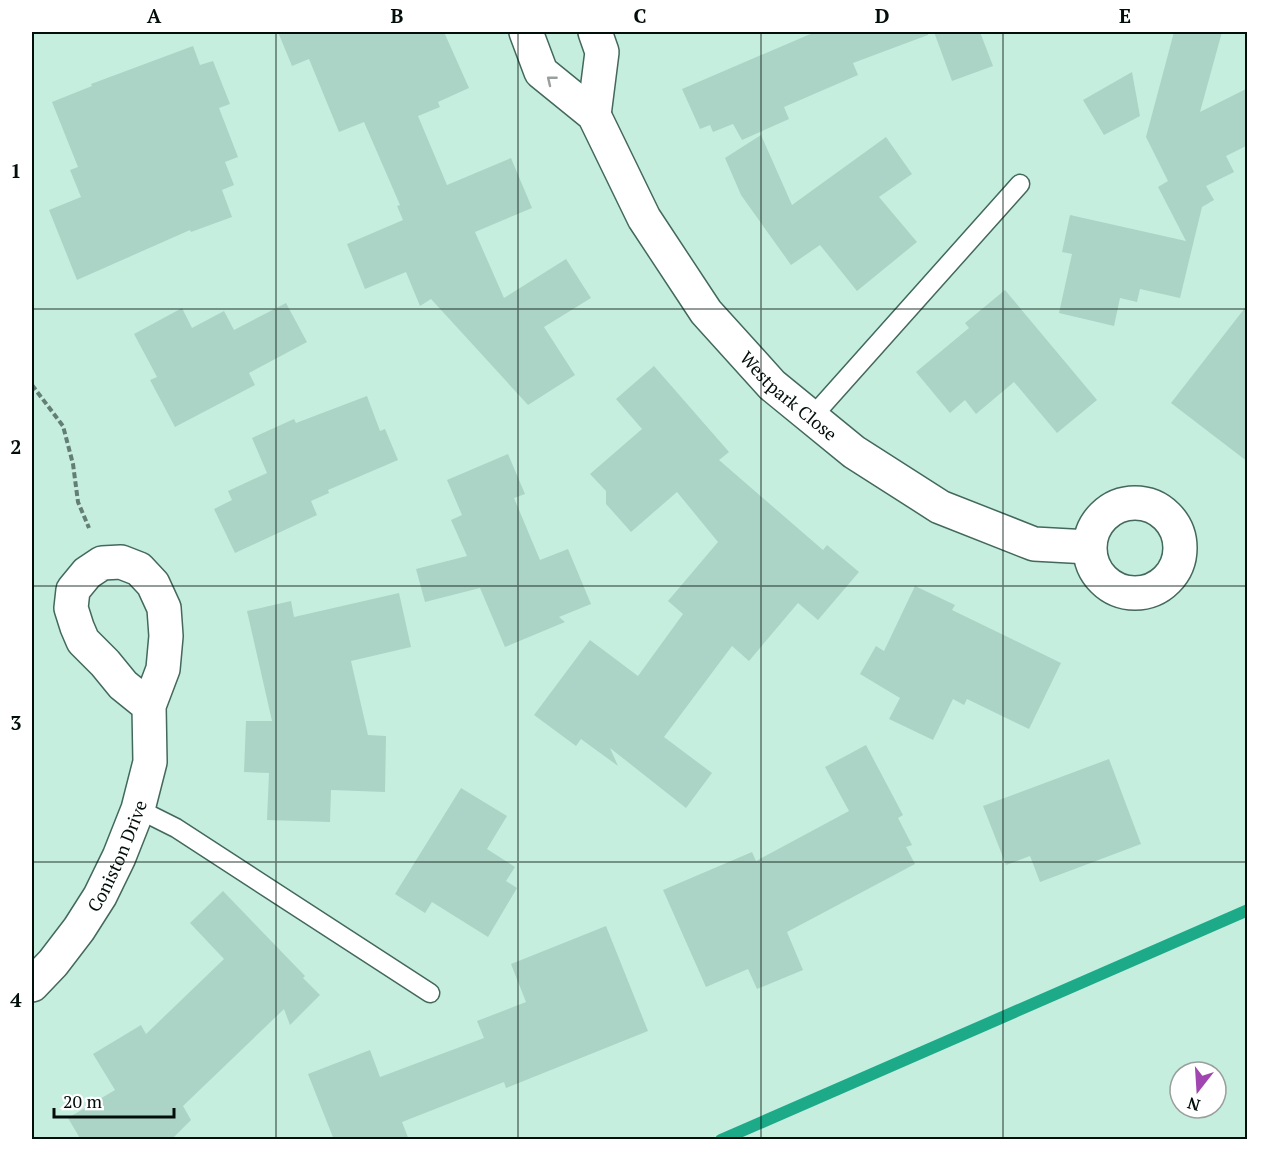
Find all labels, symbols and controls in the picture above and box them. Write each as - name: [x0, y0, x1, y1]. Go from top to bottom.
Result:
- text: A: [147, 2, 162, 29]
- text: B: [391, 2, 404, 29]
- text: C: [633, 2, 647, 29]
- text: D: [875, 2, 889, 29]
- text: E: [1119, 2, 1131, 29]
- one-way arrow: [547, 77, 558, 88]
- text: 1: [10, 157, 22, 184]
- street label: Westpark Close: [735, 346, 842, 446]
- text: 2: [10, 433, 22, 460]
- text: 3: [10, 709, 22, 736]
- street label: Coniston Drive: [81, 798, 152, 916]
- text: 4: [10, 986, 22, 1013]
- north arrow: [1168, 1060, 1228, 1120]
- scale bar: [54, 1081, 174, 1119]
- text: 20 m: [63, 1089, 103, 1113]
- text: N: [1185, 1092, 1203, 1117]

